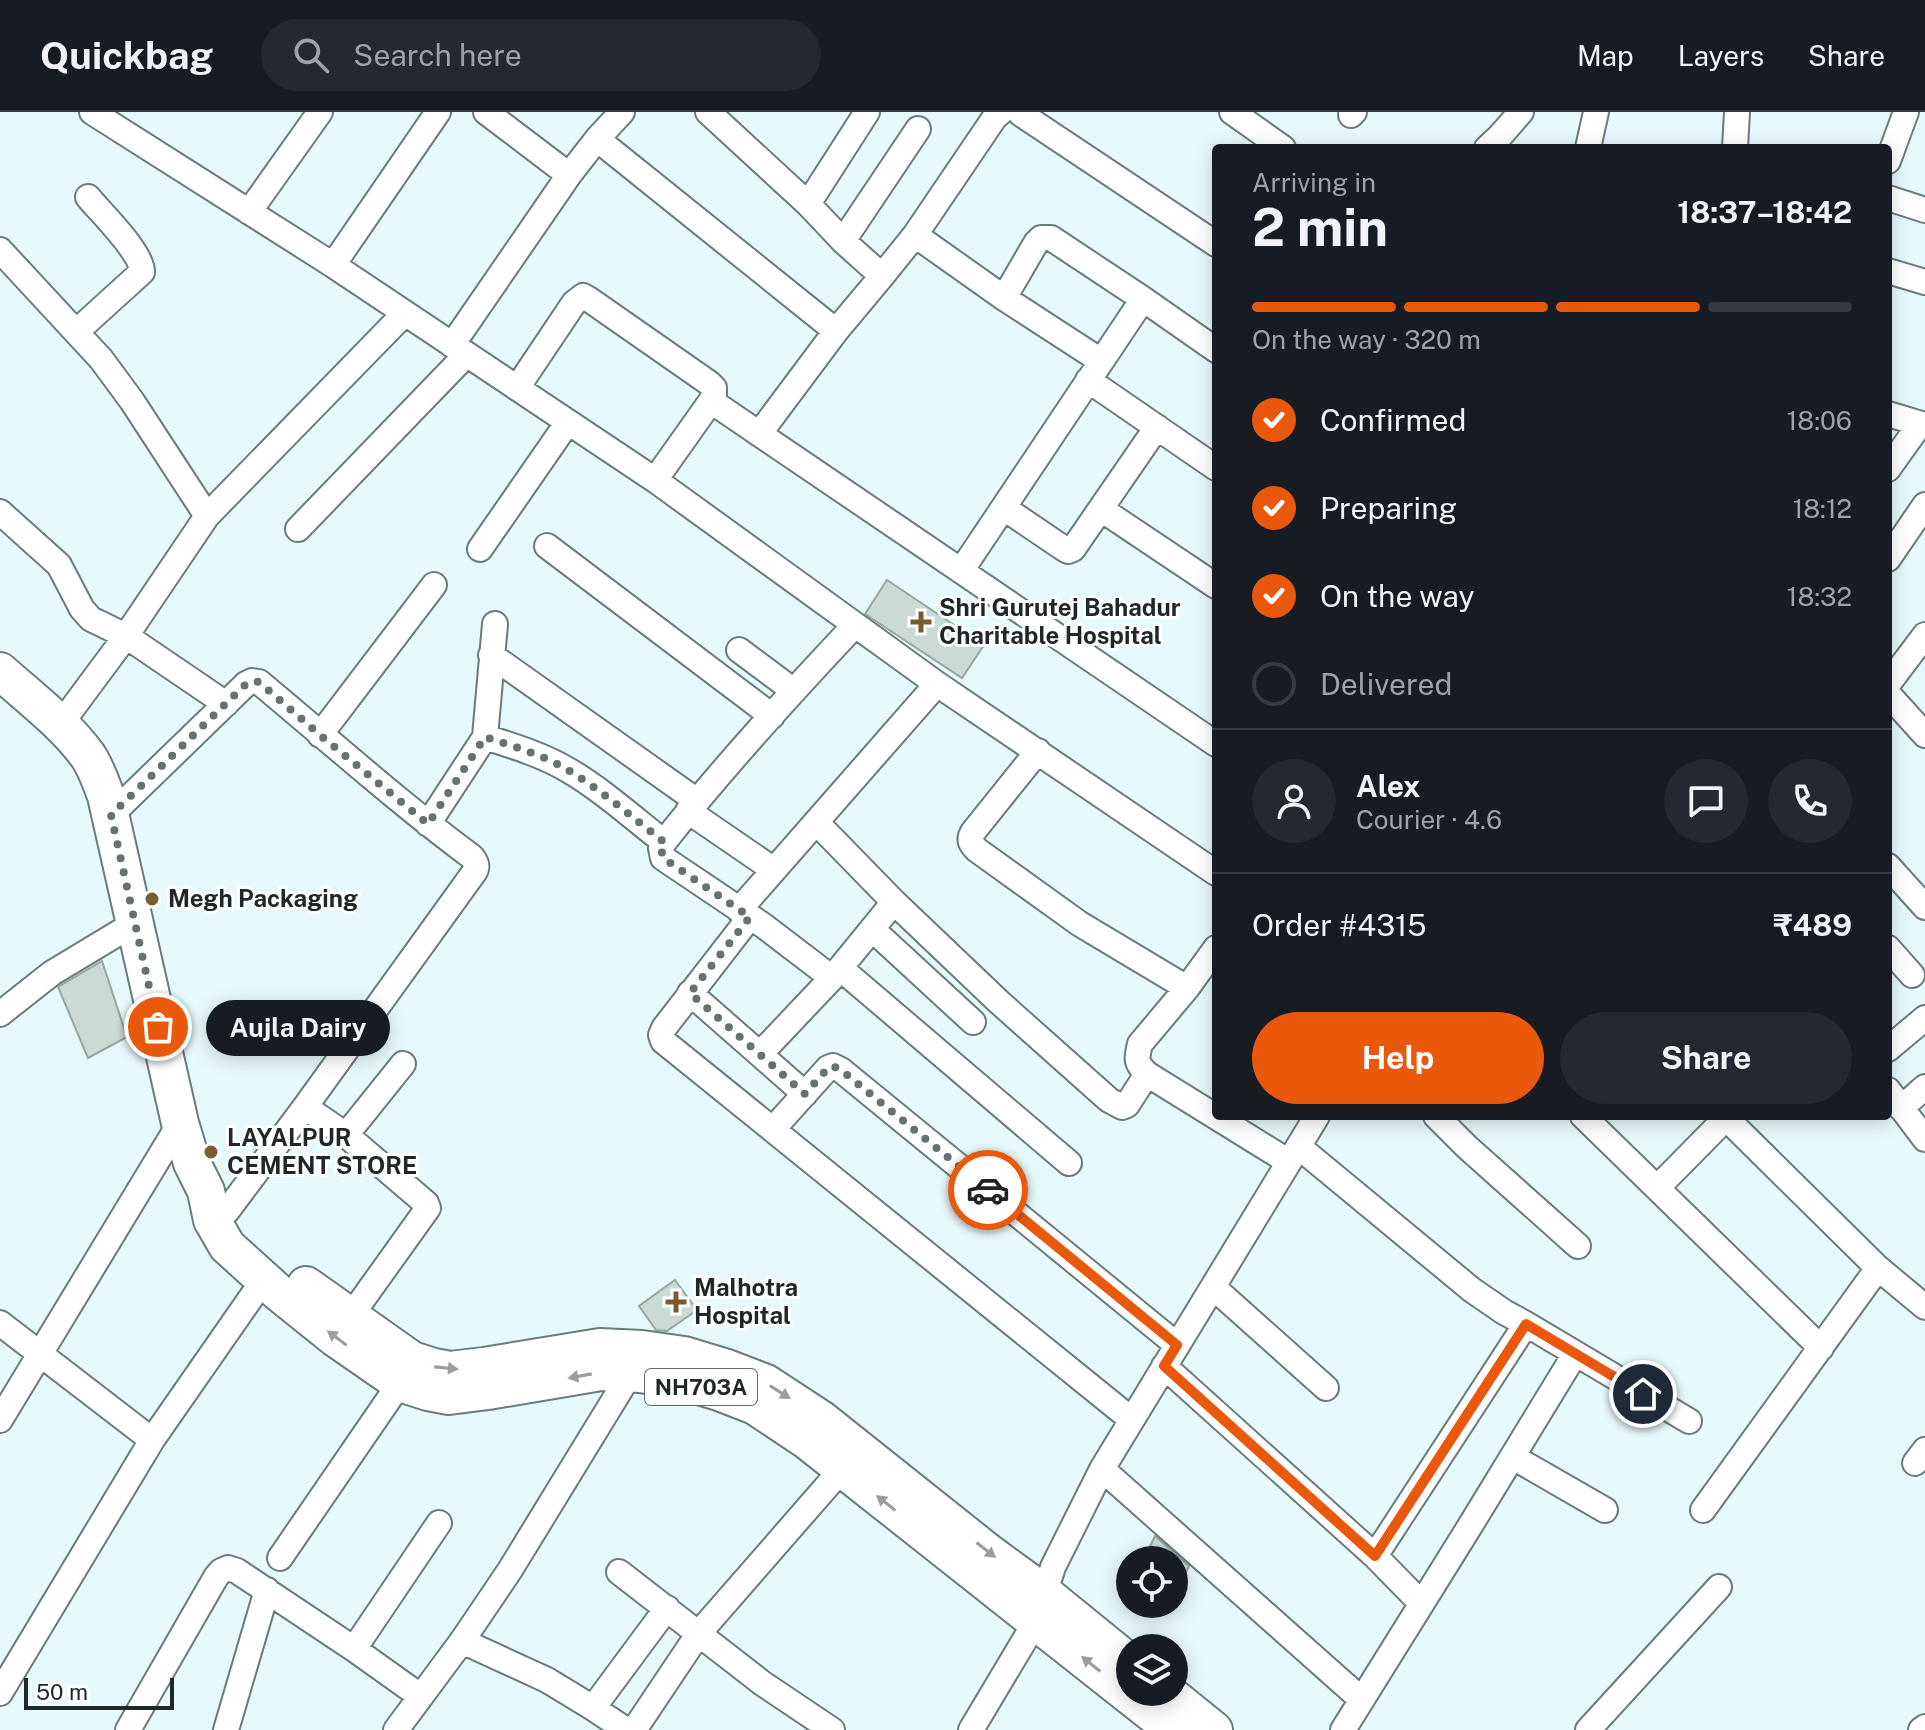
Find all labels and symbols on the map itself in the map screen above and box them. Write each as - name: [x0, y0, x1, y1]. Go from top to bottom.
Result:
- place label: Shri Gurutej Bahadur Charitable Hospital: [939, 593, 1181, 649]
- marker: Shri Gurutej Bahadur Charitable Hospital: [910, 611, 932, 633]
- place label: Megh Packaging: [168, 884, 358, 912]
- marker: Megh Packaging: [143, 890, 161, 908]
- pin: [124, 993, 192, 1061]
- callout: Aujla Dairy: [206, 999, 390, 1055]
- place label: LAYALPUR CEMENT STORE: [227, 1123, 417, 1179]
- marker: LAYALPUR CEMENT STORE: [202, 1143, 220, 1161]
- courier: [948, 1150, 1028, 1230]
- place label: Malhotra Hospital: [694, 1273, 798, 1329]
- marker: Malhotra Hospital: [665, 1291, 687, 1313]
- one-way arrow: [327, 1331, 347, 1347]
- pin: [1609, 1360, 1677, 1428]
- one-way arrow: [433, 1361, 458, 1374]
- road number: NH703A: [645, 1369, 757, 1405]
- one-way arrow: [567, 1370, 592, 1383]
- one-way arrow: [769, 1384, 791, 1398]
- one-way arrow: [876, 1496, 896, 1512]
- one-way arrow: [976, 1541, 996, 1557]
- one-way arrow: [1081, 1656, 1101, 1672]
- scale bar: [24, 1674, 174, 1710]

